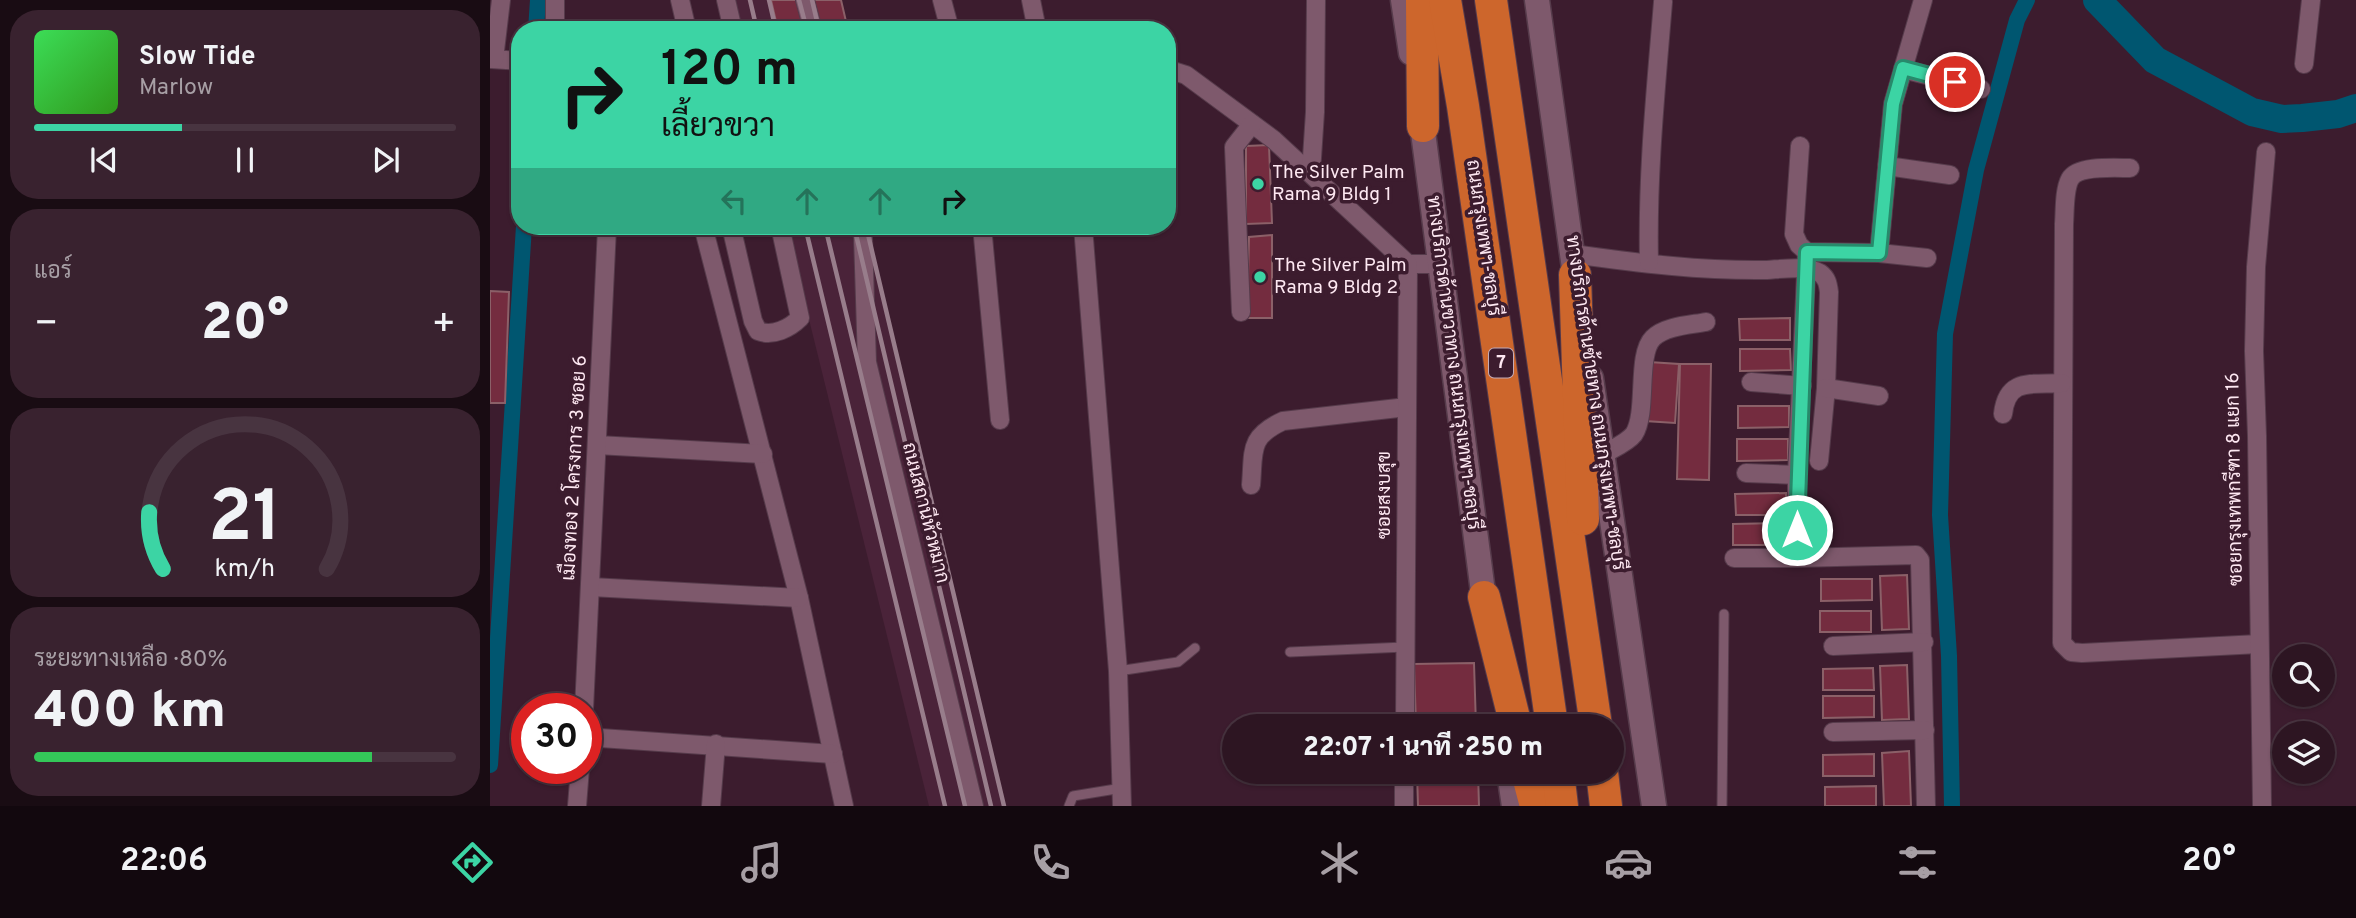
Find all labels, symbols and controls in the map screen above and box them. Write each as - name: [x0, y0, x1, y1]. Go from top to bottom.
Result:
- text: Slow Tide: [139, 41, 256, 74]
- text: 120 m: [661, 41, 798, 103]
- icon: right: [546, 49, 637, 140]
- pin: [1925, 52, 1985, 112]
- icon: arrive: [1936, 63, 1974, 101]
- text: Marlow: [139, 74, 213, 103]
- text: เลี้ยวขวา: [661, 108, 775, 148]
- icon: previous: [85, 141, 123, 179]
- icon: pause: [226, 141, 264, 179]
- icon: next: [367, 141, 405, 179]
- street label: ถนนกรุงเทพฯ-ชลบุรี: [1460, 158, 1508, 318]
- place label: The Silver Palm Rama 9 Bldg 1: [1272, 161, 1405, 207]
- marker: The Silver Palm Rama 9 Bldg 1: [1250, 176, 1266, 192]
- icon: left: [715, 182, 753, 220]
- icon: ahead: [788, 182, 826, 220]
- icon: ahead: [861, 182, 899, 220]
- icon: right: [934, 182, 972, 220]
- street label: ทางบริการด้านขวาทาง ถนนกรุงเทพฯ-ชลบุรี: [1421, 194, 1487, 532]
- street label: ทางบริการด้านซ้ายทาง ถนนกรุงเทพฯ-ชลบุรี: [1560, 234, 1632, 572]
- place label: The Silver Palm Rama 9 Bldg 2: [1274, 254, 1407, 300]
- text: แอร์: [34, 258, 72, 287]
- marker: The Silver Palm Rama 9 Bldg 2: [1252, 269, 1268, 285]
- text: 20°: [201, 292, 289, 358]
- text: −: [34, 301, 59, 350]
- text: +: [431, 301, 456, 350]
- road number: 7: [1489, 348, 1513, 377]
- street label: เมืองทอง 2 โครงการ 3 ซอย 6: [555, 354, 593, 581]
- street label: ซอยกรุงเทพกรีฑา 8 แยก 16: [2219, 372, 2249, 586]
- street label: ถนนสถานีหัวหมาก: [896, 440, 956, 586]
- street label: ซอยสงบสุข: [1373, 451, 1397, 539]
- text: 21: [208, 475, 282, 567]
- position arrow: [1760, 493, 1834, 567]
- text: km/h: [215, 553, 275, 585]
- map controls: [2272, 644, 2335, 784]
- button: search: [2272, 644, 2335, 707]
- text: ระยะทางเหลือ · 80%: [34, 646, 228, 675]
- text: 400 km: [34, 680, 226, 746]
- speed limit sign: 30: [511, 693, 602, 784]
- button: layers: [2272, 721, 2335, 784]
- text: 22:07 · 1 นาที · 250 m: [1303, 732, 1543, 765]
- icon: directions: [448, 838, 497, 887]
- icon: music: [737, 838, 786, 887]
- icon: phone: [1026, 838, 1075, 887]
- icon: climate: [1315, 838, 1364, 887]
- icon: car: [1604, 838, 1653, 887]
- icon: filters: [1893, 838, 1942, 887]
- text: 22:06: [120, 842, 208, 882]
- text: 20°: [2182, 842, 2236, 882]

